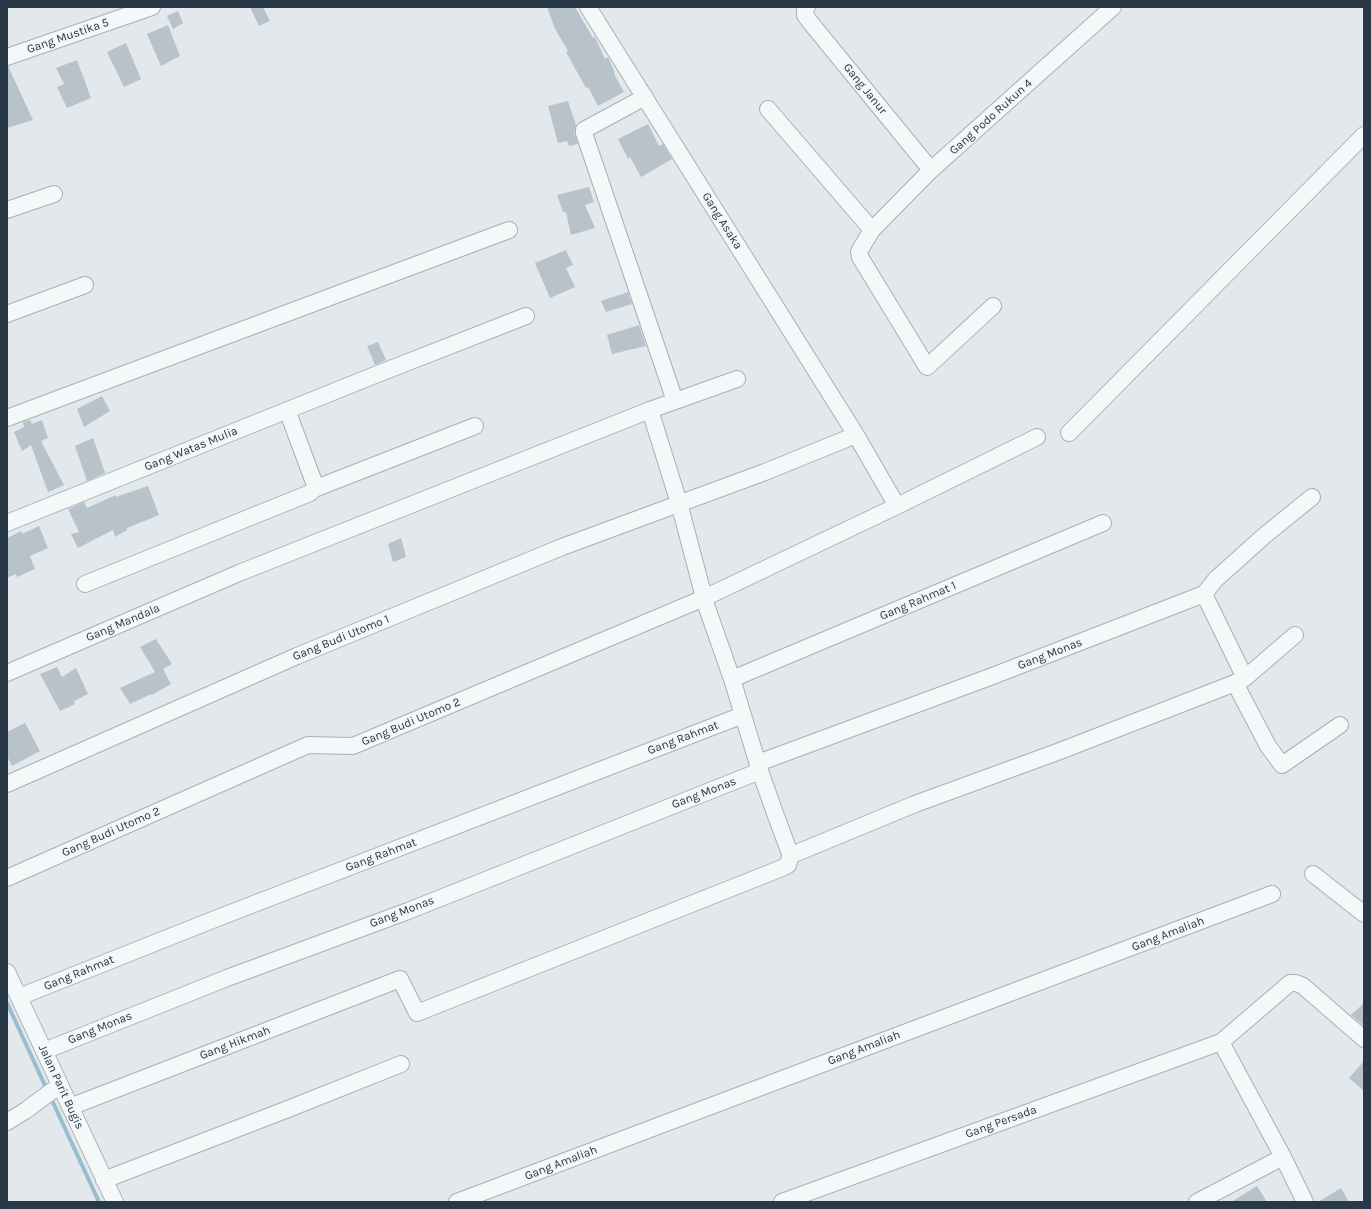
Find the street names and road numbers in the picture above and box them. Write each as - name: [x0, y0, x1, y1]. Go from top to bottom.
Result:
- street label: Gang Mustika 5: [25, 15, 111, 57]
- street label: Gang Janur: [840, 61, 890, 117]
- street label: Gang Podo Rukun 4: [947, 76, 1035, 158]
- street label: Gang Asaka: [699, 190, 745, 252]
- street label: Gang Watas Mulia: [142, 424, 240, 474]
- street label: Gang Rahmat 1: [878, 578, 958, 624]
- street label: Gang Mandala: [84, 601, 162, 645]
- street label: Gang Budi Utomo 1: [291, 612, 391, 664]
- street label: Gang Monas: [1016, 635, 1084, 673]
- street label: Gang Budi Utomo 2: [359, 695, 463, 749]
- street label: Gang Rahmat: [646, 718, 720, 758]
- street label: Gang Monas: [670, 774, 738, 812]
- street label: Gang Budi Utomo 2: [60, 804, 162, 860]
- street label: Gang Rahmat: [344, 835, 418, 875]
- street label: Gang Monas: [368, 893, 436, 931]
- street label: Gang Amaliah: [1130, 914, 1206, 954]
- street label: Gang Rahmat: [42, 952, 116, 994]
- street label: Gang Monas: [66, 1009, 134, 1047]
- street label: Gang Hikmah: [198, 1023, 272, 1063]
- street label: Gang Amaliah: [826, 1028, 902, 1068]
- street label: Jalan Parit Bugis: [35, 1043, 87, 1131]
- street label: Gang Persada: [963, 1102, 1039, 1142]
- street label: Gang Amaliah: [523, 1143, 599, 1183]

